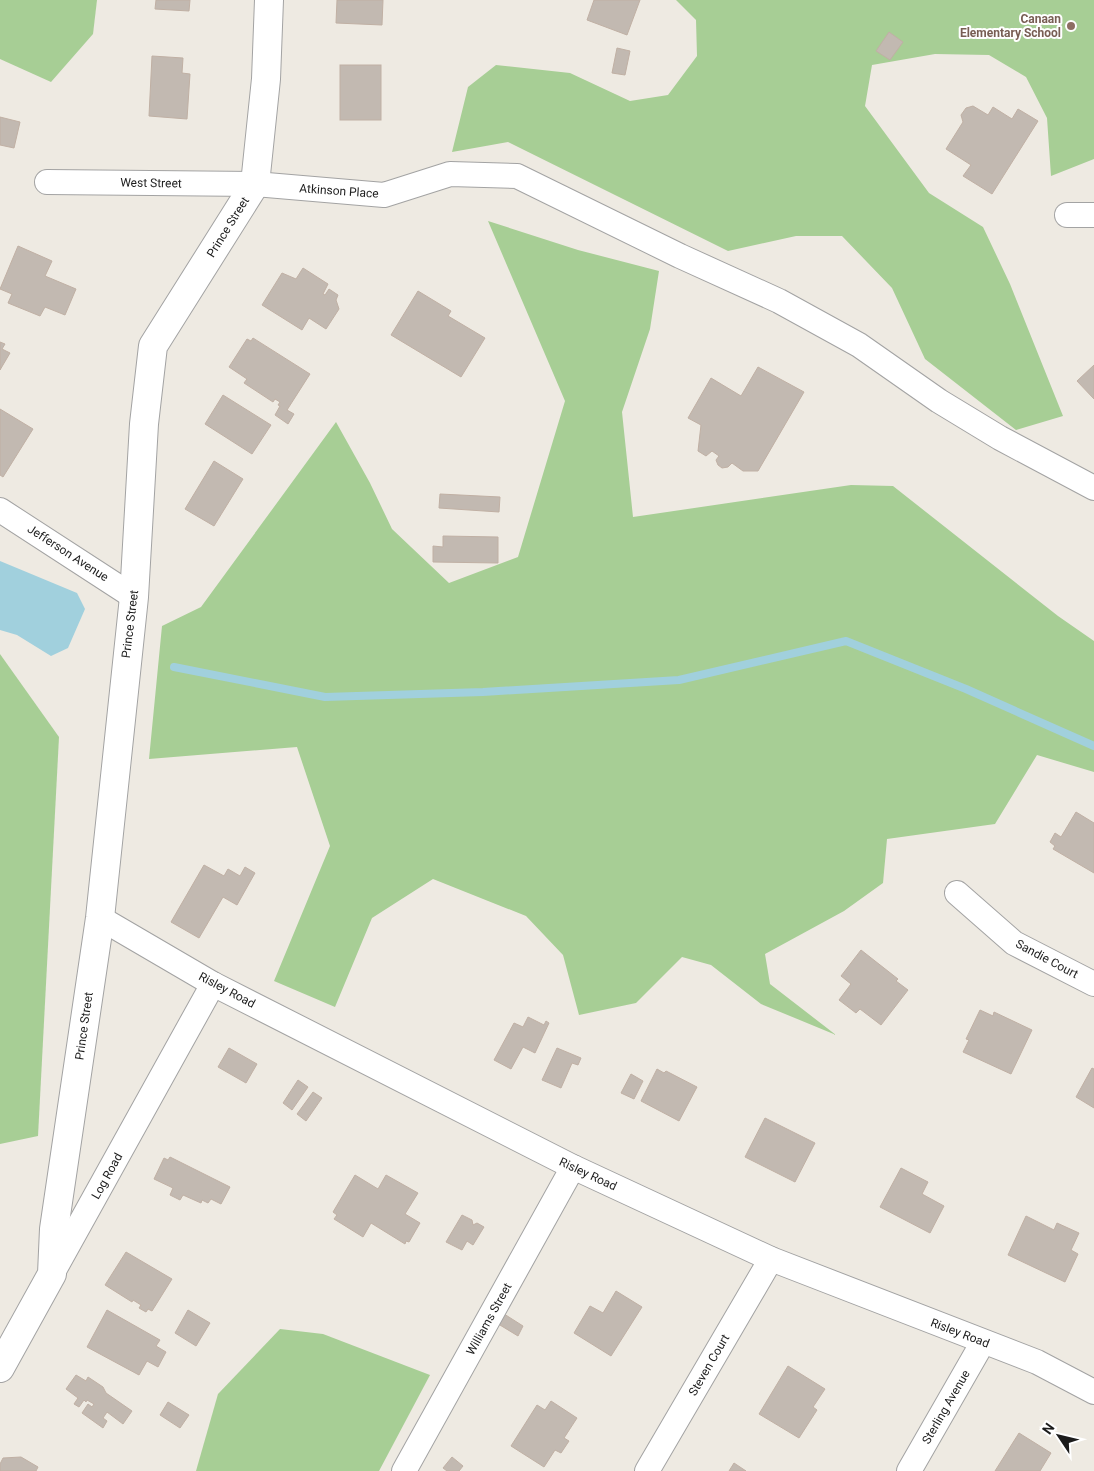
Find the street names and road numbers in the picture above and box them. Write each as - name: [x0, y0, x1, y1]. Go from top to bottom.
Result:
- street label: West Street: [120, 175, 182, 191]
- street label: Atkinson Place: [299, 181, 379, 201]
- street label: Prince Street: [204, 194, 252, 260]
- street label: Jefferson Avenue: [25, 522, 111, 584]
- street label: Prince Street: [119, 589, 141, 659]
- street label: Sandie Court: [1013, 937, 1081, 981]
- street label: Risley Road: [196, 969, 258, 1011]
- street label: Prince Street: [72, 991, 96, 1061]
- street label: Log Road: [89, 1150, 125, 1202]
- street label: Risley Road: [557, 1155, 619, 1193]
- street label: Williams Street: [463, 1280, 515, 1357]
- street label: Risley Road: [929, 1315, 991, 1351]
- street label: Steven Court: [686, 1332, 732, 1398]
- street label: Sterling Avenue: [919, 1368, 973, 1446]

